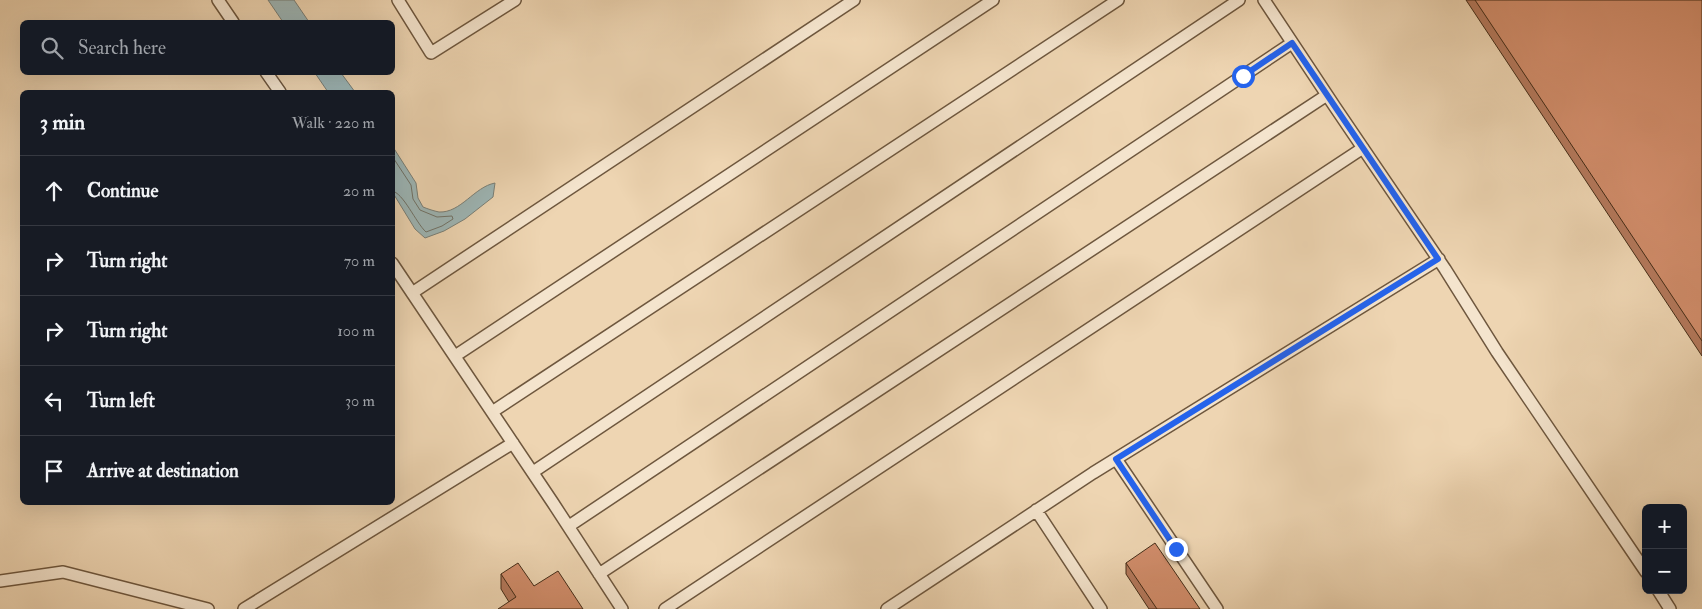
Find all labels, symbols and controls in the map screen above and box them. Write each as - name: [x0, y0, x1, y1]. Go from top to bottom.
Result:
- search box: [20, 20, 395, 75]
- icon: search: [38, 34, 66, 62]
- text: Search here: [78, 36, 166, 60]
- route start: [1232, 65, 1255, 88]
- text: 3 min: [40, 109, 85, 136]
- text: Walk · 220 m: [292, 113, 375, 133]
- icon: ahead: [40, 177, 68, 205]
- text: Continue: [87, 179, 158, 203]
- text: 20 m: [343, 181, 375, 201]
- icon: right: [40, 247, 68, 275]
- text: Turn right: [87, 249, 167, 273]
- text: 70 m: [344, 251, 375, 271]
- icon: right: [40, 317, 68, 345]
- text: Turn right: [87, 319, 167, 343]
- text: 100 m: [337, 321, 375, 341]
- icon: left: [40, 387, 68, 415]
- text: Turn left: [87, 389, 155, 413]
- text: 30 m: [345, 391, 375, 411]
- icon: arrive: [40, 457, 68, 485]
- text: Arrive at destination: [87, 459, 239, 483]
- map controls: [1642, 504, 1687, 594]
- button: +: [1642, 504, 1687, 549]
- route end: [1165, 538, 1188, 561]
- button: −: [1642, 549, 1687, 594]

